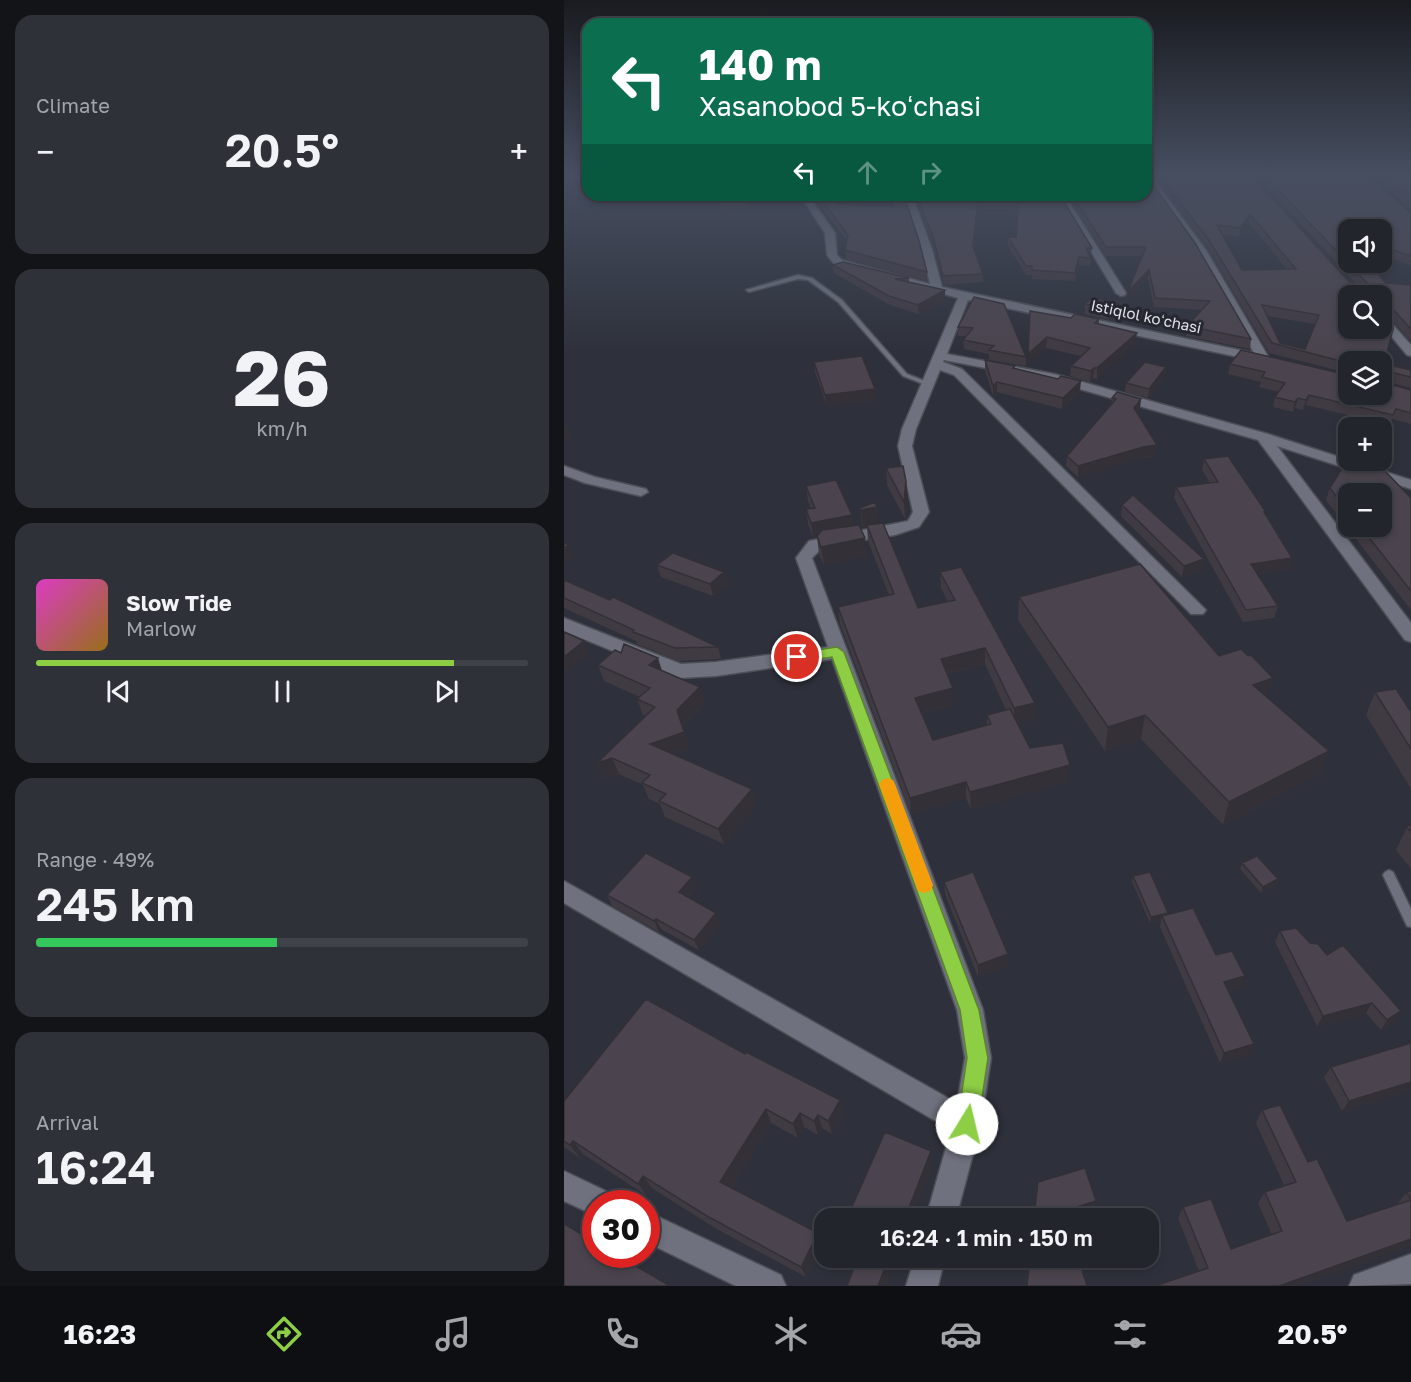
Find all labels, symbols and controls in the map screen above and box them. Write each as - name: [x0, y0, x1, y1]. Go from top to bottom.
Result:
- text: 140 m: [699, 39, 821, 89]
- icon: left: [600, 42, 678, 120]
- text: Xasanobod 5-koʻchasi: [699, 90, 981, 122]
- text: Climate: [36, 93, 110, 117]
- text: 20.5°: [225, 123, 339, 177]
- text: −: [36, 132, 54, 171]
- text: +: [510, 132, 528, 171]
- icon: left: [788, 156, 821, 189]
- icon: ahead: [851, 156, 884, 189]
- icon: right: [914, 156, 947, 189]
- map controls: [1338, 219, 1392, 537]
- button: sound: [1338, 219, 1392, 273]
- button: search: [1338, 285, 1392, 339]
- street label: Istiqlol koʻchasi: [1089, 296, 1203, 337]
- text: 26: [233, 330, 331, 423]
- button: layers: [1338, 351, 1392, 405]
- text: km/h: [257, 416, 307, 440]
- button: +: [1338, 417, 1392, 471]
- button: −: [1338, 483, 1392, 537]
- text: Slow Tide: [126, 589, 232, 616]
- text: Marlow: [126, 616, 197, 640]
- pin: [771, 631, 822, 682]
- icon: arrive: [780, 640, 813, 673]
- icon: previous: [102, 675, 135, 708]
- icon: pause: [266, 675, 299, 708]
- icon: next: [430, 675, 463, 708]
- text: Range · 49%: [36, 847, 154, 871]
- text: 245 km: [36, 877, 195, 931]
- position arrow: [935, 1092, 999, 1156]
- text: Arrival: [36, 1110, 99, 1134]
- text: 16:24: [36, 1140, 156, 1194]
- speed limit sign: 30: [582, 1190, 660, 1268]
- text: 16:24 · 1 min · 150 m: [880, 1224, 1093, 1251]
- icon: directions: [263, 1313, 305, 1355]
- icon: music: [432, 1313, 474, 1355]
- icon: phone: [601, 1313, 643, 1355]
- icon: climate: [770, 1313, 812, 1355]
- icon: car: [940, 1313, 982, 1355]
- icon: filters: [1109, 1313, 1151, 1355]
- text: 16:23: [64, 1318, 136, 1350]
- text: 20.5°: [1278, 1318, 1347, 1350]

